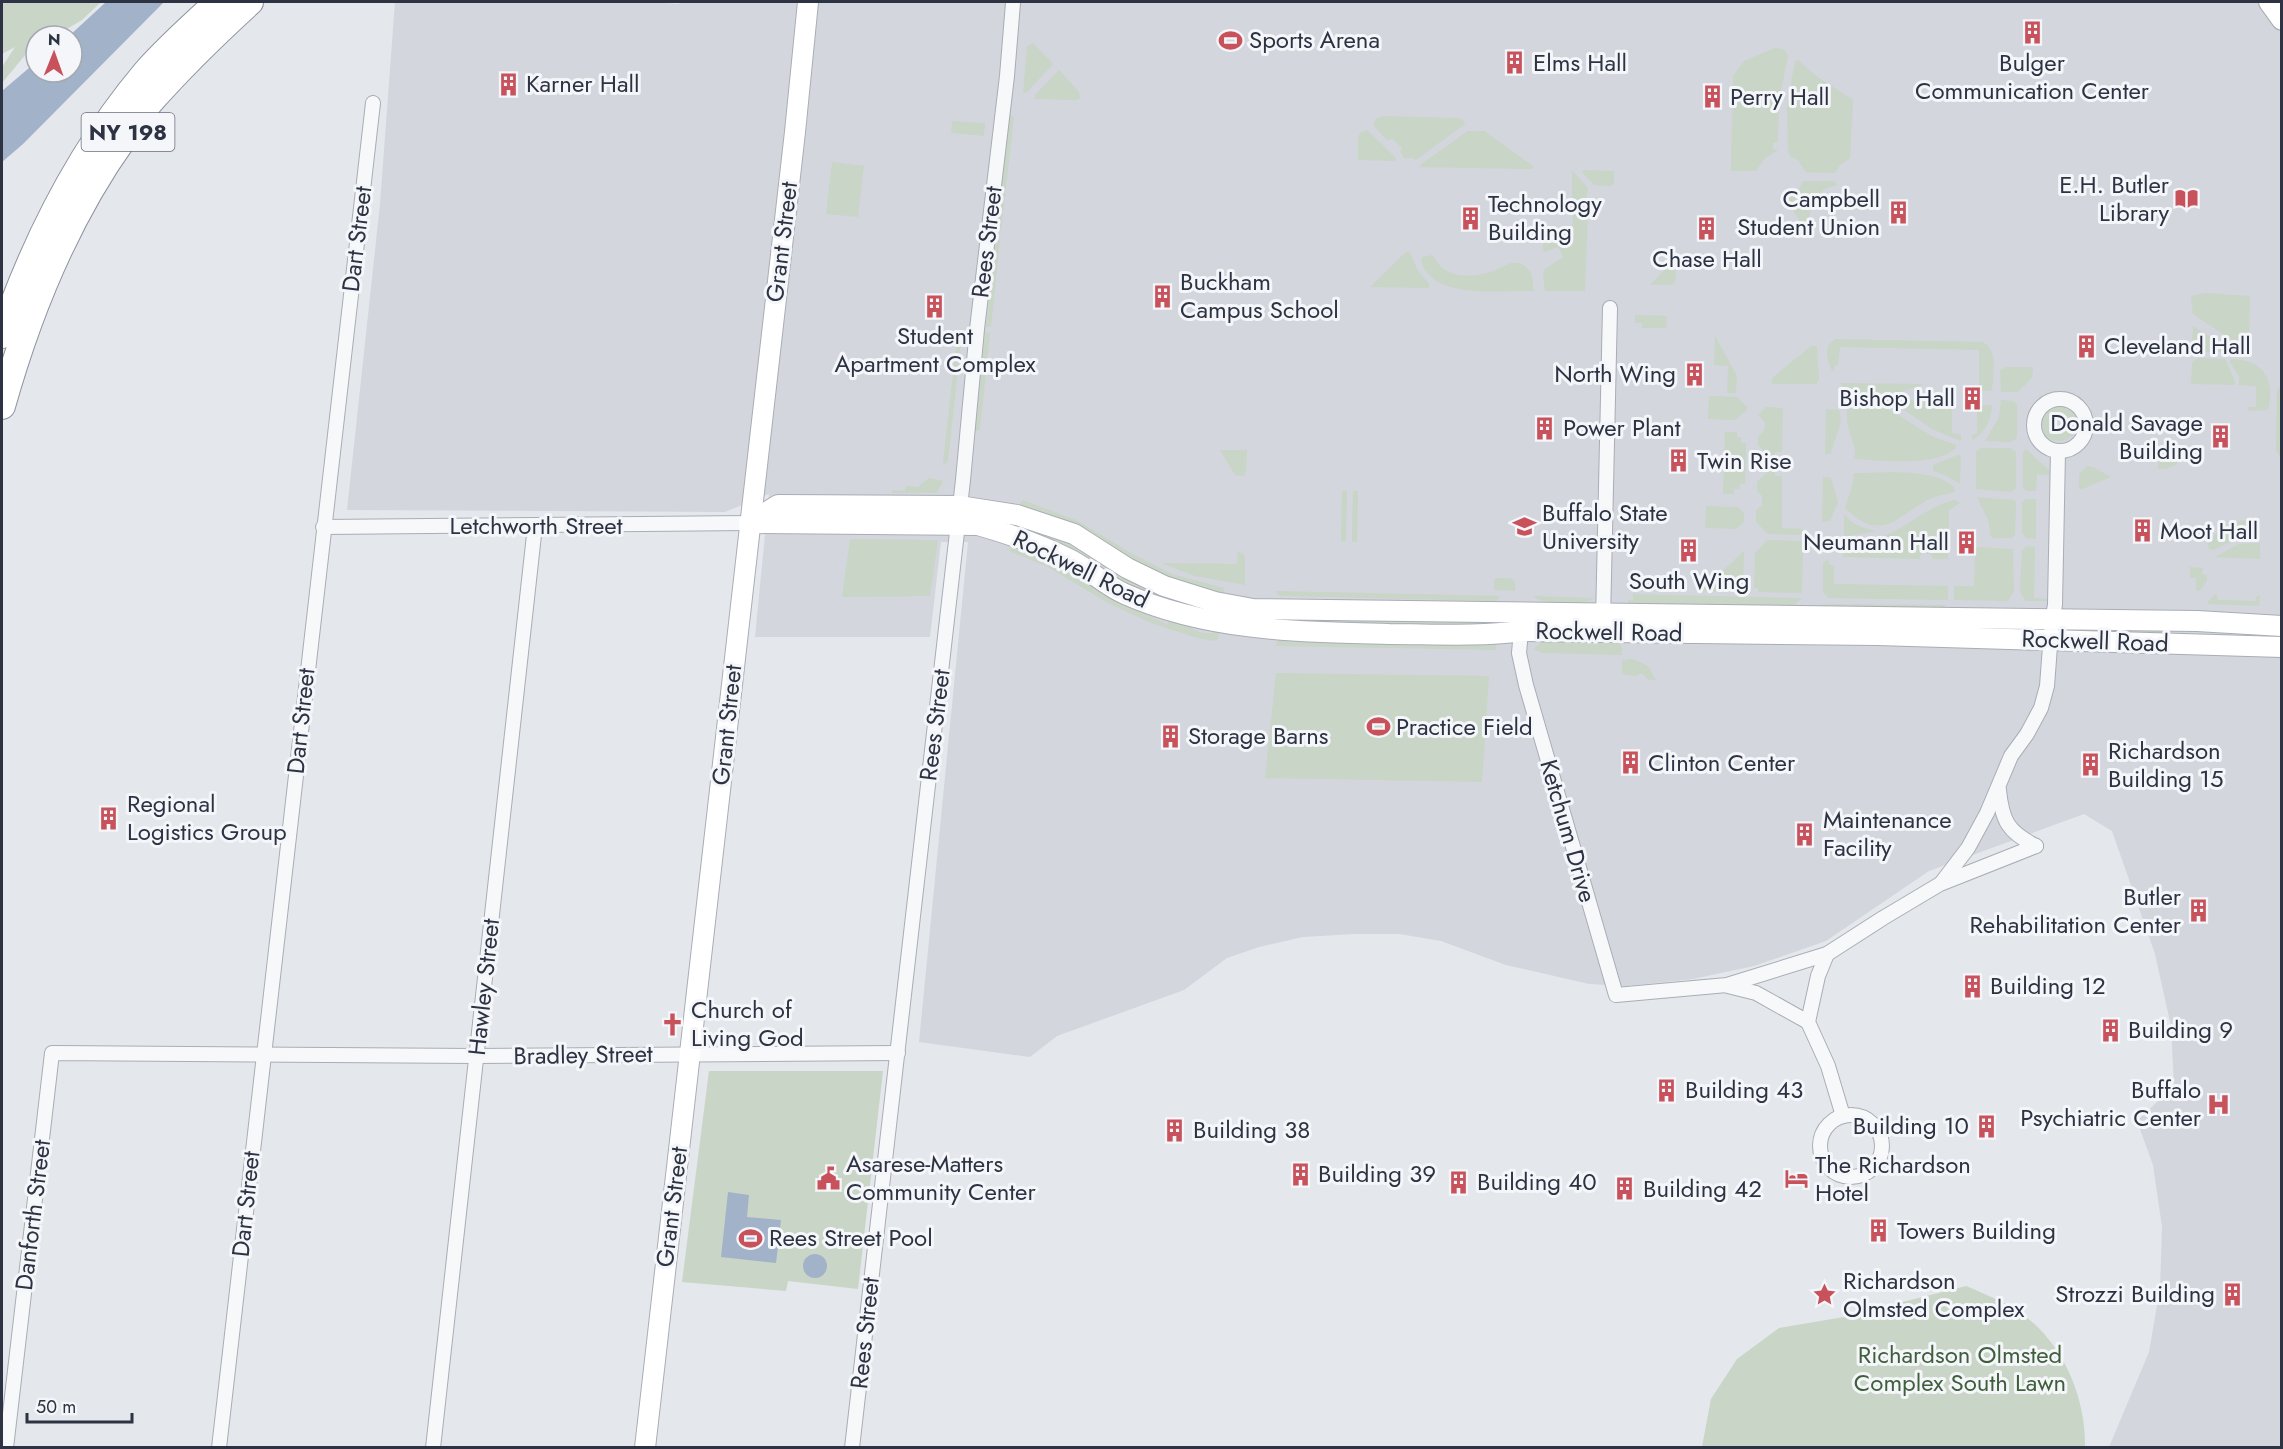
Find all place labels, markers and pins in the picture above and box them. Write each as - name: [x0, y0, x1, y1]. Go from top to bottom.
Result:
- building icon: Bulger Communication Center: [2019, 20, 2045, 46]
- place label: Sports Arena: [1249, 22, 1380, 57]
- sports icon: Sports Arena: [1218, 27, 1244, 53]
- place label: Elms Hall: [1533, 45, 1627, 80]
- place label: Bulger Communication Center: [1915, 45, 2150, 108]
- building icon: Elms Hall: [1502, 50, 1528, 76]
- place label: Karner Hall: [526, 66, 639, 101]
- building icon: Karner Hall: [495, 71, 521, 97]
- place label: Perry Hall: [1730, 79, 1829, 114]
- building icon: Perry Hall: [1699, 84, 1725, 110]
- place label: E.H. Butler Library: [2059, 167, 2170, 230]
- place label: Campbell Student Union: [1737, 181, 1880, 244]
- place label: Technology Building: [1488, 186, 1602, 249]
- library icon: E.H. Butler Library: [2174, 186, 2200, 212]
- building icon: Campbell Student Union: [1885, 200, 1911, 226]
- building icon: Technology Building: [1457, 205, 1483, 231]
- building icon: Chase Hall: [1694, 216, 1720, 242]
- place label: Chase Hall: [1652, 241, 1762, 276]
- place label: Buckham Campus School: [1180, 264, 1339, 327]
- building icon: Buckham Campus School: [1149, 283, 1175, 309]
- building icon: Student Apartment Complex: [922, 293, 948, 319]
- place label: Student Apartment Complex: [834, 318, 1037, 381]
- place label: Cleveland Hall: [2104, 328, 2251, 363]
- building icon: Cleveland Hall: [2073, 333, 2099, 359]
- place label: North Wing: [1554, 356, 1676, 391]
- building icon: North Wing: [1681, 361, 1707, 387]
- place label: Bishop Hall: [1839, 380, 1955, 415]
- building icon: Bishop Hall: [1960, 385, 1986, 411]
- place label: Donald Savage Building: [2050, 405, 2203, 468]
- place label: Power Plant: [1563, 410, 1681, 445]
- building icon: Power Plant: [1532, 415, 1558, 441]
- building icon: Donald Savage Building: [2208, 424, 2234, 450]
- place label: Twin Rise: [1697, 443, 1792, 478]
- building icon: Twin Rise: [1666, 448, 1692, 474]
- place label: Buffalo State University: [1542, 495, 1668, 558]
- place label: Moot Hall: [2160, 513, 2258, 548]
- school or university icon: Buffalo State University: [1511, 514, 1537, 540]
- building icon: Moot Hall: [2129, 518, 2155, 544]
- place label: Neumann Hall: [1803, 524, 1949, 559]
- building icon: Neumann Hall: [1954, 529, 1980, 555]
- building icon: South Wing: [1676, 538, 1702, 564]
- place label: South Wing: [1629, 563, 1749, 598]
- place label: Practice Field: [1396, 709, 1533, 744]
- sports icon: Practice Field: [1365, 714, 1391, 740]
- place label: Storage Barns: [1188, 718, 1328, 753]
- building icon: Storage Barns: [1157, 723, 1183, 749]
- place label: Richardson Building 15: [2108, 733, 2224, 796]
- place label: Clinton Center: [1648, 745, 1796, 780]
- building icon: Clinton Center: [1617, 750, 1643, 776]
- building icon: Richardson Building 15: [2077, 752, 2103, 778]
- place label: Regional Logistics Group: [127, 786, 287, 849]
- place label: Maintenance Facility: [1823, 802, 1952, 865]
- building icon: Regional Logistics Group: [96, 805, 122, 831]
- building icon: Maintenance Facility: [1792, 821, 1818, 847]
- place label: Butler Rehabilitation Center: [1969, 879, 2182, 942]
- building icon: Butler Rehabilitation Center: [2186, 898, 2212, 924]
- place label: Building 12: [1990, 968, 2106, 1003]
- building icon: Building 12: [1959, 973, 1985, 999]
- place label: Church of Living God: [691, 992, 804, 1055]
- church icon: Church of Living God: [660, 1011, 686, 1037]
- place label: Building 9: [2128, 1012, 2233, 1047]
- building icon: Building 9: [2097, 1017, 2123, 1043]
- place label: Building 43: [1685, 1072, 1803, 1107]
- place label: Buffalo Psychiatric Center: [2020, 1072, 2202, 1135]
- building icon: Building 43: [1654, 1077, 1680, 1103]
- hospital icon: Buffalo Psychiatric Center: [2206, 1091, 2232, 1117]
- place label: Building 10: [1853, 1108, 1969, 1143]
- place label: Building 38: [1193, 1112, 1310, 1147]
- building icon: Building 10: [1974, 1113, 2000, 1139]
- building icon: Building 38: [1162, 1117, 1188, 1143]
- place label: Asarese-Matters Community Center: [846, 1146, 1036, 1209]
- place label: The Richardson Hotel: [1815, 1147, 1971, 1210]
- place label: Building 39: [1318, 1156, 1436, 1191]
- building icon: Building 39: [1287, 1161, 1313, 1187]
- place label: Building 40: [1477, 1164, 1597, 1199]
- public building icon: Asarese-Matters Community Center: [815, 1165, 841, 1191]
- hotel icon: The Richardson Hotel: [1784, 1166, 1810, 1192]
- building icon: Building 40: [1446, 1169, 1472, 1195]
- place label: Building 42: [1643, 1171, 1762, 1206]
- building icon: Building 42: [1612, 1176, 1638, 1202]
- place label: Towers Building: [1897, 1213, 2056, 1248]
- building icon: Towers Building: [1866, 1218, 1892, 1244]
- place label: Rees Street Pool: [769, 1220, 933, 1255]
- sports icon: Rees Street Pool: [738, 1225, 764, 1251]
- place label: Richardson Olmsted Complex: [1843, 1263, 2025, 1326]
- place label: Strozzi Building: [2055, 1276, 2215, 1311]
- building icon: Strozzi Building: [2220, 1281, 2246, 1307]
- place icon: Richardson Olmsted Complex: [1812, 1282, 1838, 1308]

